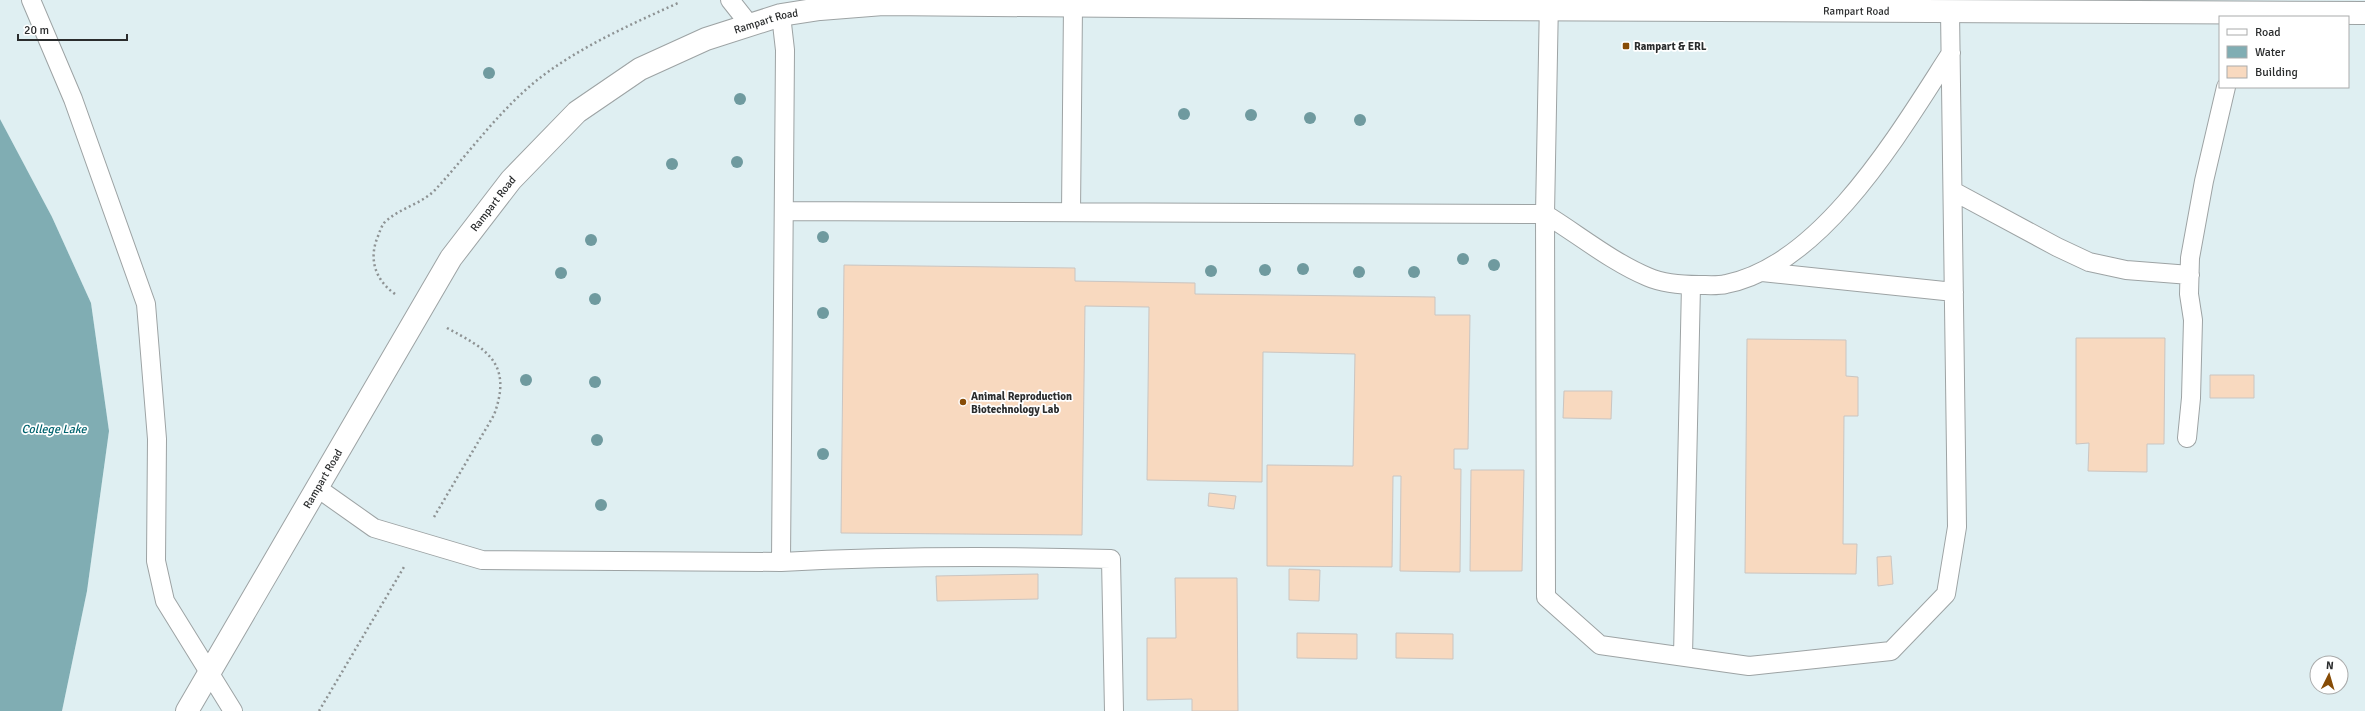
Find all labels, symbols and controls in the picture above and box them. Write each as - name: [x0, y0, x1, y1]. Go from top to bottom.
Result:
- street label: Rampart Road: [1823, 5, 1890, 18]
- street label: Rampart Road: [732, 6, 799, 37]
- scale bar: [18, 16, 127, 42]
- legend: [2219, 16, 2349, 88]
- text: 20 m: [24, 23, 49, 38]
- text: Road: [2255, 25, 2281, 40]
- place label: Rampart & ERL: [1634, 40, 1707, 53]
- marker: Rampart & ERL: [1621, 41, 1631, 51]
- text: Water: [2255, 45, 2286, 60]
- text: Building: [2255, 65, 2298, 80]
- street label: Rampart Road: [468, 173, 519, 234]
- place label: Animal Reproduction Biotechnology Lab: [971, 390, 1072, 416]
- marker: Animal Reproduction Biotechnology Lab: [958, 397, 968, 407]
- water label: College Lake: [21, 422, 88, 437]
- street label: Rampart Road: [301, 447, 345, 511]
- north arrow: [2309, 655, 2349, 695]
- text: N: [2325, 659, 2334, 672]

